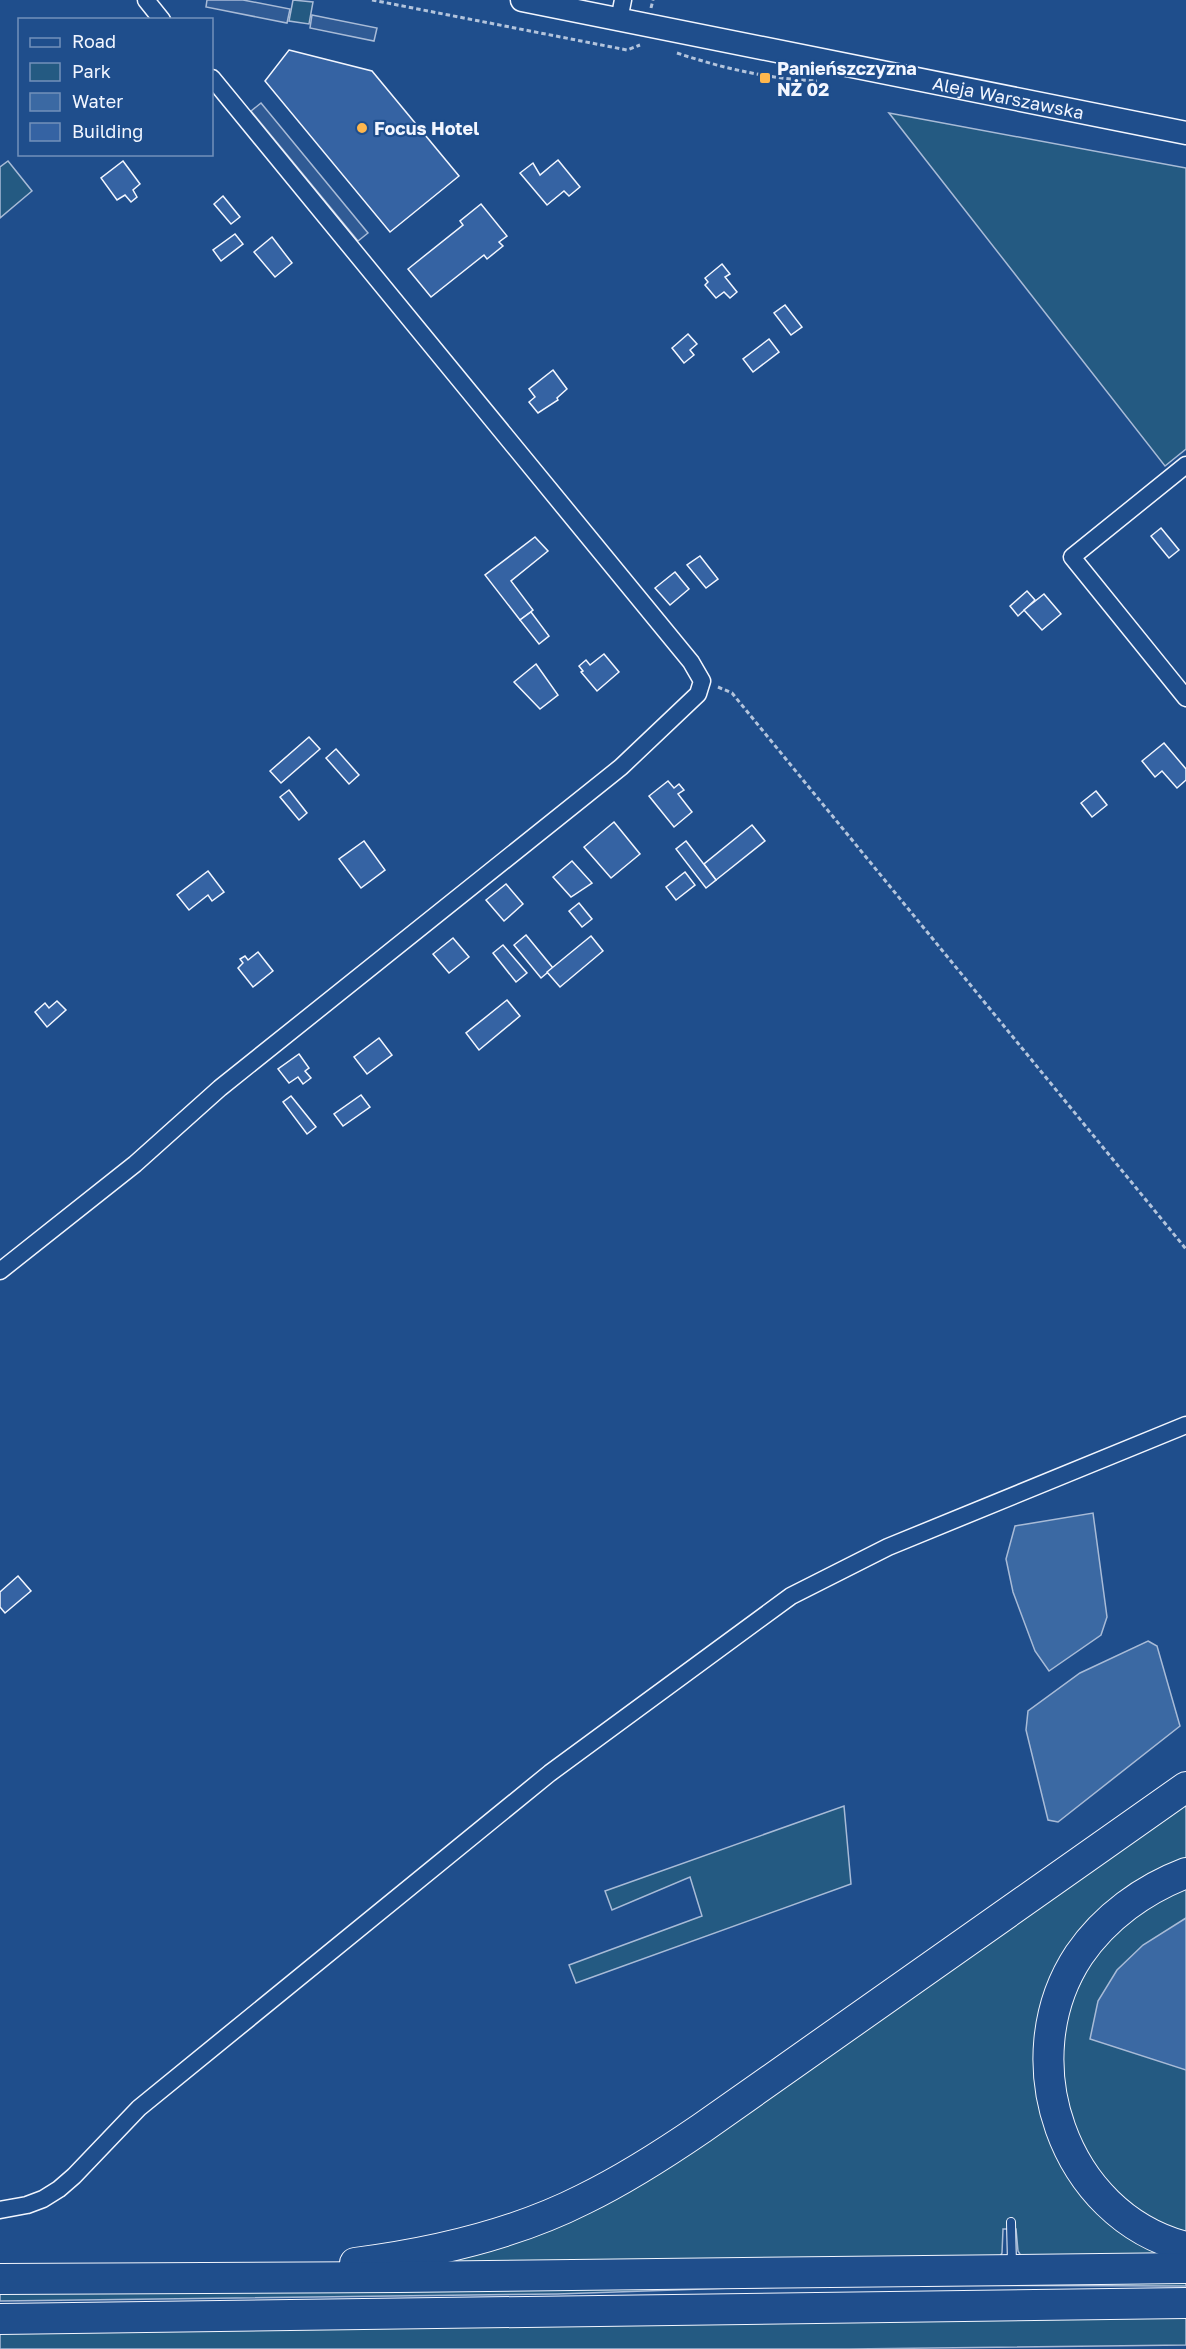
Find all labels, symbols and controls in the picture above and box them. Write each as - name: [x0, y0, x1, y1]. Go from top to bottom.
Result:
- legend: [18, 18, 213, 156]
- text: Road: [72, 30, 116, 52]
- place label: Panieńszczyzna NŻ 02: [777, 57, 917, 100]
- text: Park: [72, 60, 111, 82]
- marker: Panieńszczyzna NŻ 02: [758, 71, 772, 85]
- street label: Aleja Warszawska: [931, 71, 1086, 123]
- text: Water: [72, 90, 123, 112]
- place label: Focus Hotel: [374, 117, 479, 139]
- text: Building: [72, 120, 143, 142]
- marker: Focus Hotel: [355, 121, 369, 135]

